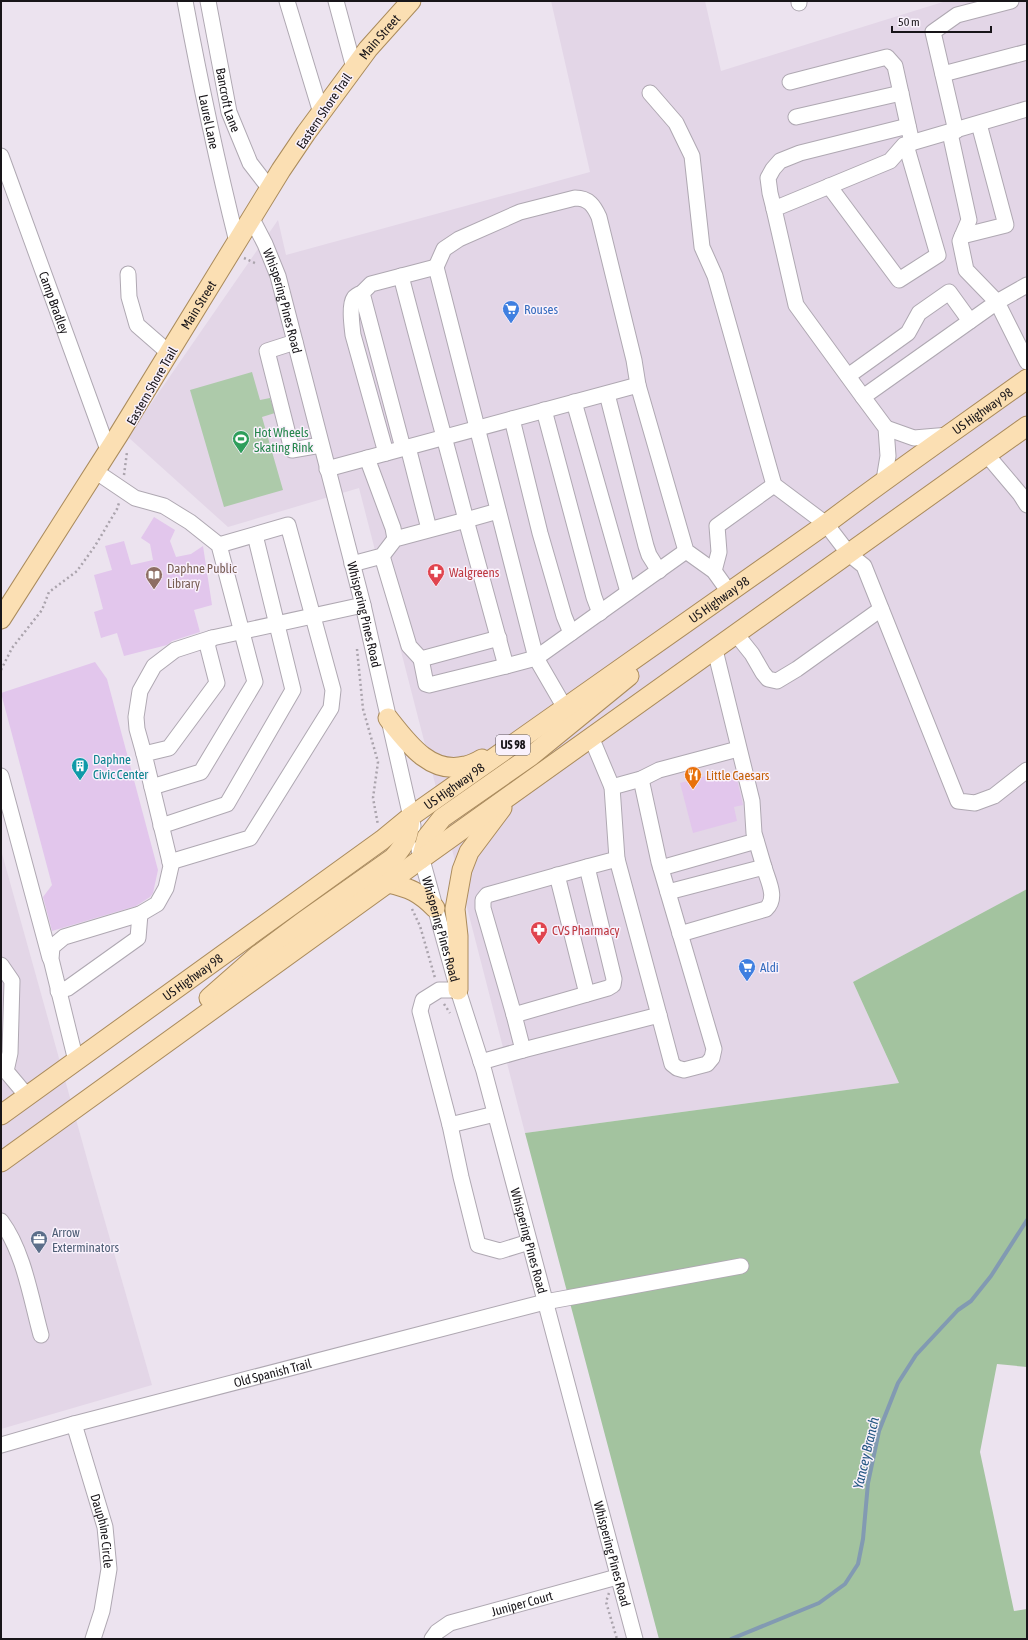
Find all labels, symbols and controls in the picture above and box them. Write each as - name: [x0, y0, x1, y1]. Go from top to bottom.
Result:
- scale bar: [892, 8, 991, 34]
- street label: Main Street: [356, 11, 403, 62]
- text: 50 m: [898, 15, 920, 29]
- street label: Bancroft Lane: [213, 67, 244, 134]
- street label: Eastern Shore Trail: [293, 70, 355, 152]
- street label: Laurel Lane: [196, 93, 222, 151]
- street label: Whispering Pines Road: [260, 246, 305, 355]
- street label: Camp Bradley: [36, 269, 73, 337]
- street label: Main Street: [178, 277, 219, 332]
- supermarket icon: Rouses: [501, 299, 521, 324]
- place label: Rouses: [524, 302, 558, 317]
- street label: Eastern Shore Trail: [124, 344, 181, 428]
- street label: US Highway 98: [949, 384, 1015, 437]
- place label: Hot Wheels Skating Rink: [254, 425, 313, 455]
- sports icon: Hot Wheels Skating Rink: [231, 429, 251, 454]
- street label: Whispering Pines Road: [345, 560, 384, 669]
- place label: Daphne Public Library: [167, 561, 237, 591]
- pharmacy icon: Walgreens: [426, 562, 446, 587]
- library icon: Daphne Public Library: [144, 565, 164, 590]
- place label: Walgreens: [449, 565, 500, 580]
- street label: US Highway 98: [686, 573, 752, 626]
- road number: US 98: [496, 735, 530, 755]
- place label: Daphne Civic Center: [93, 752, 148, 782]
- building icon: Daphne Civic Center: [70, 756, 90, 781]
- street label: US Highway 98: [421, 760, 487, 812]
- restaurant icon: Little Caesars: [683, 765, 703, 790]
- place label: Little Caesars: [706, 768, 770, 783]
- street label: Whispering Pines Road: [419, 875, 463, 983]
- pharmacy icon: CVS Pharmacy: [529, 920, 549, 945]
- place label: CVS Pharmacy: [552, 923, 620, 938]
- street label: US Highway 98: [159, 950, 225, 1004]
- supermarket icon: Aldi: [737, 957, 757, 982]
- place label: Aldi: [760, 960, 779, 975]
- street label: Whispering Pines Road: [508, 1186, 550, 1295]
- place label: Arrow Exterminators: [52, 1225, 119, 1255]
- office icon: Arrow Exterminators: [29, 1229, 49, 1254]
- street label: Old Spanish Trail: [232, 1355, 313, 1390]
- water label: Yancey Branch: [850, 1415, 882, 1491]
- street label: Dauphine Circle: [88, 1492, 116, 1569]
- street label: Whispering Pines Road: [591, 1500, 634, 1608]
- street label: Juniper Court: [489, 1588, 555, 1619]

